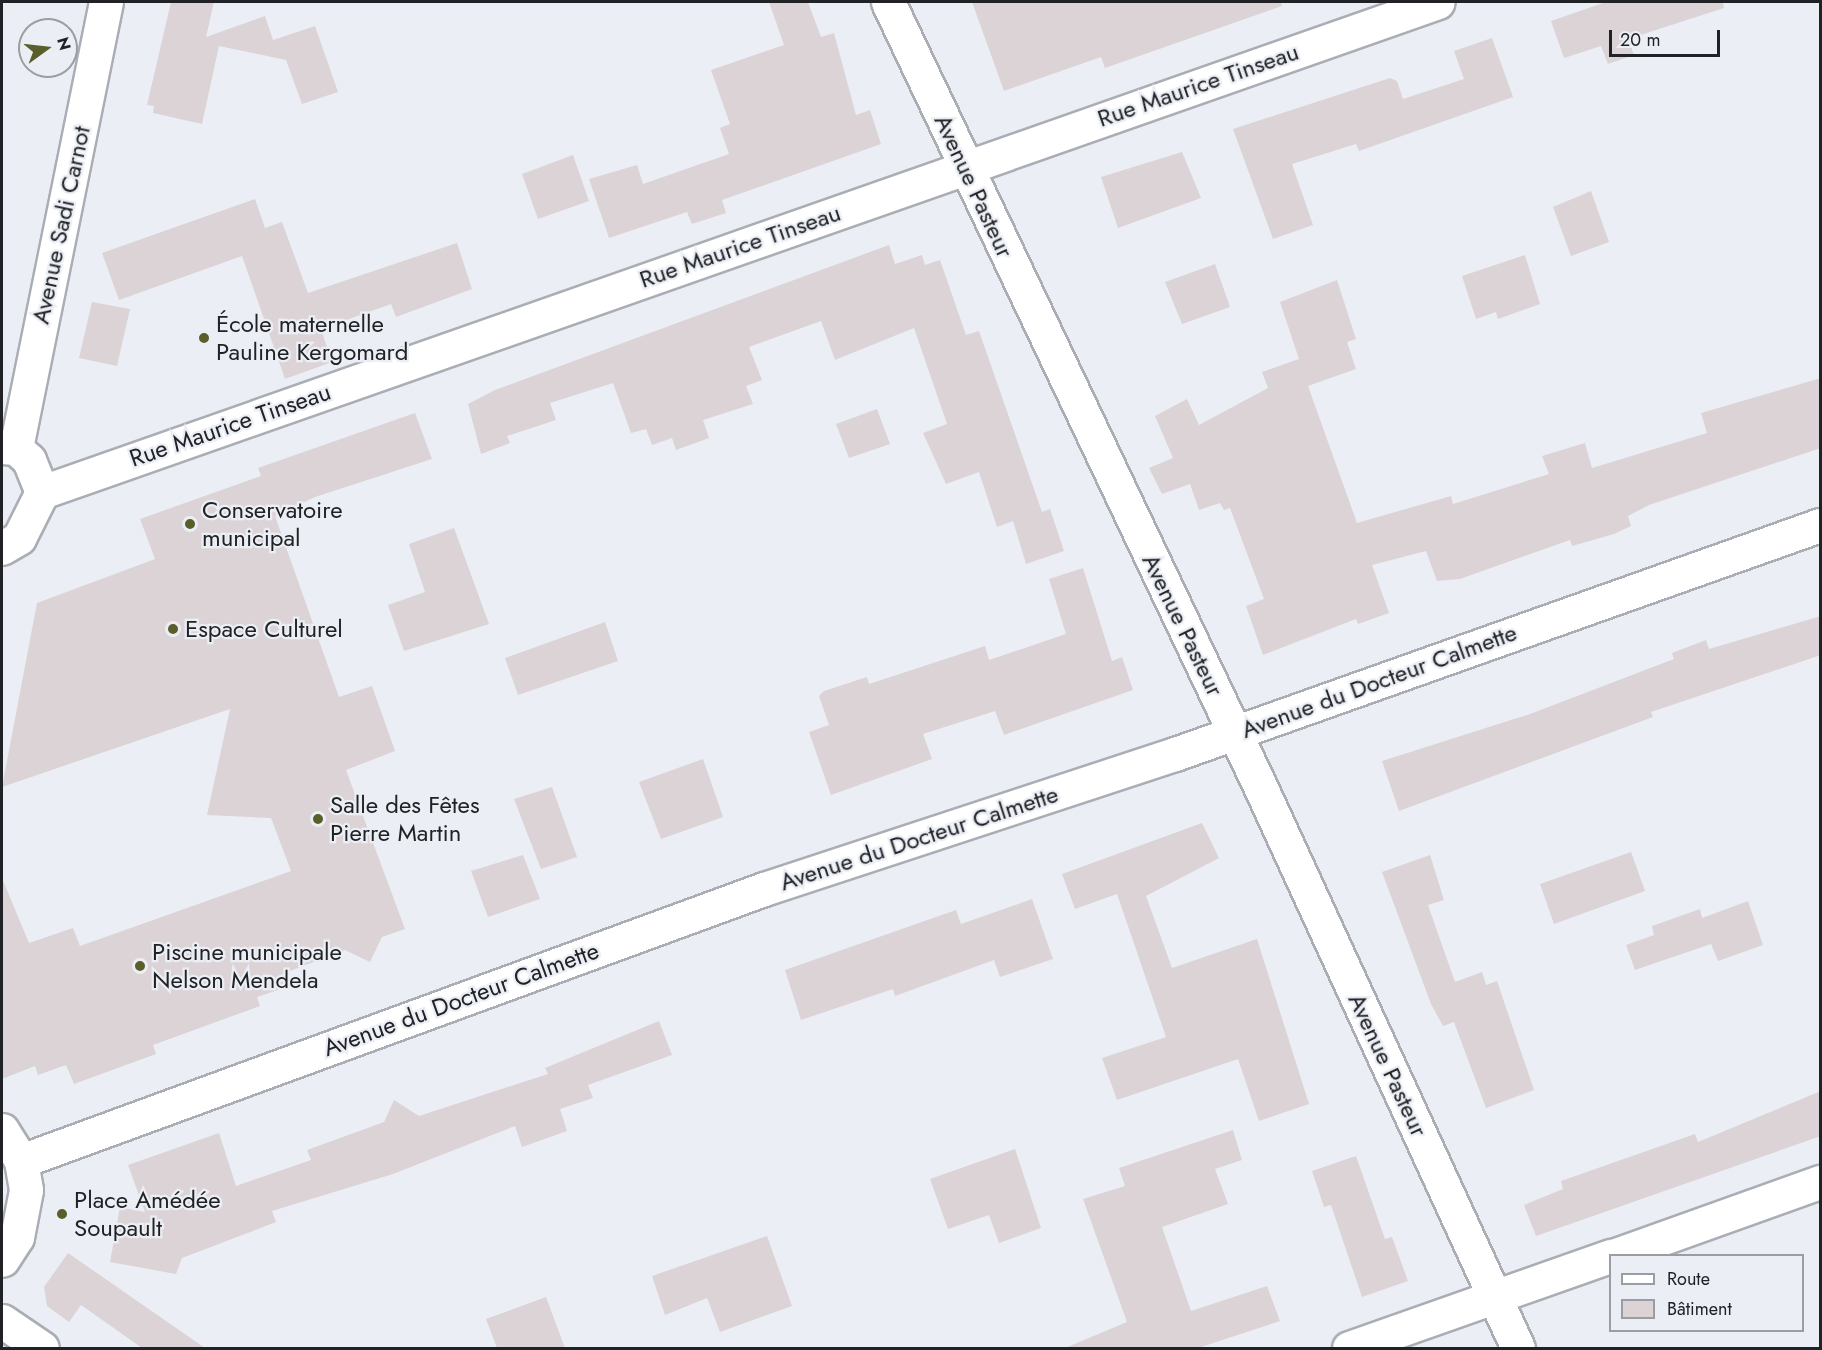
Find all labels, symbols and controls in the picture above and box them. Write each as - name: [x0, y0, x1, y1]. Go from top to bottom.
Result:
- north arrow: [18, 18, 78, 78]
- scale bar: [1612, 18, 1723, 56]
- text: 20 m: [1620, 27, 1660, 53]
- text: N: [51, 35, 77, 53]
- street label: Rue Maurice Tinseau: [1094, 37, 1302, 133]
- street label: Avenue Pasteur: [928, 110, 1020, 262]
- street label: Avenue Sadi Carnot: [26, 123, 96, 327]
- street label: Rue Maurice Tinseau: [636, 198, 844, 294]
- place label: École maternelle Pauline Kergomard: [216, 310, 409, 366]
- marker: École maternelle Pauline Kergomard: [197, 331, 211, 345]
- street label: Rue Maurice Tinseau: [126, 377, 334, 473]
- place label: Conservatoire municipal: [202, 496, 343, 552]
- marker: Conservatoire municipal: [183, 517, 197, 531]
- street label: Avenue Pasteur: [1136, 549, 1230, 701]
- place label: Espace Culturel: [185, 615, 343, 643]
- street label: Avenue du Docteur Calmette: [1237, 618, 1521, 744]
- marker: Espace Culturel: [166, 622, 180, 636]
- street label: Avenue du Docteur Calmette: [776, 779, 1062, 897]
- place label: Salle des Fêtes Pierre Martin: [330, 791, 480, 847]
- marker: Salle des Fêtes Pierre Martin: [311, 812, 325, 826]
- street label: Avenue du Docteur Calmette: [319, 936, 603, 1062]
- place label: Piscine municipale Nelson Mendela: [152, 938, 342, 994]
- marker: Piscine municipale Nelson Mendela: [133, 959, 147, 973]
- street label: Avenue Pasteur: [1342, 989, 1434, 1141]
- place label: Place Amédée Soupault: [74, 1186, 221, 1242]
- marker: Place Amédée Soupault: [55, 1207, 69, 1221]
- legend: [1609, 1254, 1804, 1332]
- text: Route: [1667, 1266, 1710, 1292]
- text: Bâtiment: [1667, 1296, 1732, 1322]

